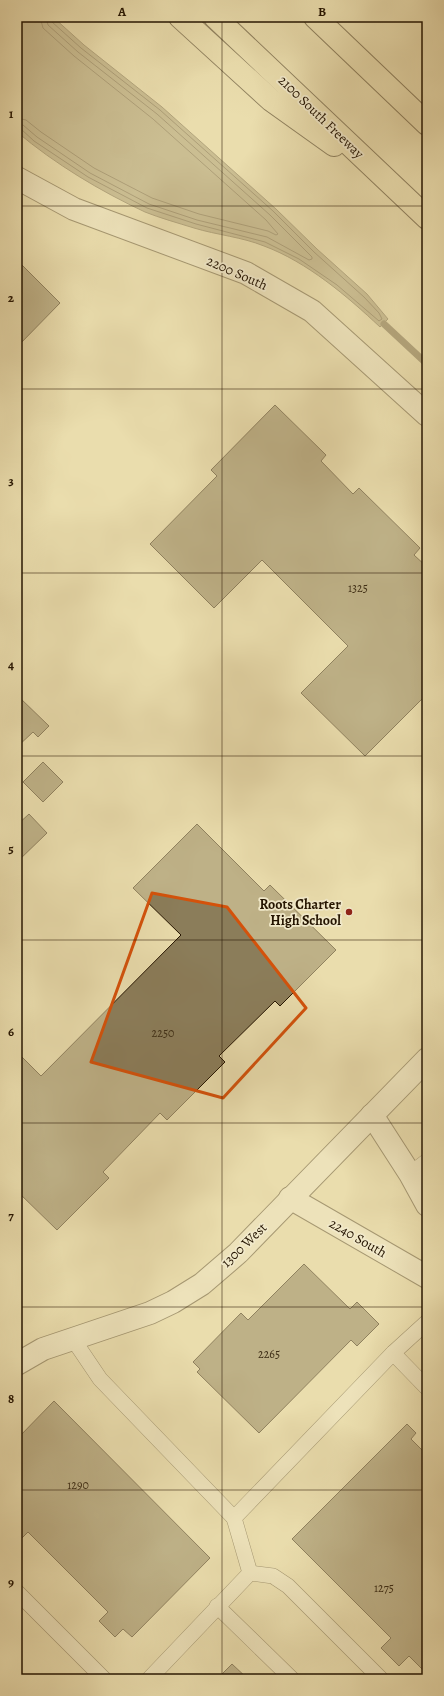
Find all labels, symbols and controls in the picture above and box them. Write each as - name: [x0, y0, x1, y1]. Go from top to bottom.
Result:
- text: A: [117, 3, 127, 20]
- text: B: [318, 3, 326, 20]
- street label: 2100 South Freeway: [274, 71, 369, 163]
- text: 1: [9, 105, 14, 122]
- street label: 2200 South: [204, 251, 271, 295]
- text: 2: [8, 289, 15, 306]
- text: 3: [8, 472, 14, 489]
- house number: 1325: [348, 580, 368, 596]
- text: 4: [8, 656, 14, 673]
- text: 5: [8, 840, 14, 857]
- place label: Roots Charter High School: [260, 895, 341, 930]
- marker: Roots Charter High School: [344, 907, 354, 917]
- text: 6: [8, 1023, 14, 1040]
- house number: 2250: [152, 1025, 174, 1041]
- text: 7: [8, 1207, 14, 1224]
- street label: 2240 South: [326, 1214, 391, 1262]
- street label: 1300 West: [217, 1218, 271, 1272]
- house number: 2265: [258, 1346, 280, 1362]
- text: 8: [8, 1390, 14, 1407]
- house number: 1290: [67, 1477, 89, 1493]
- text: 9: [8, 1574, 14, 1591]
- house number: 1275: [374, 1580, 394, 1596]

